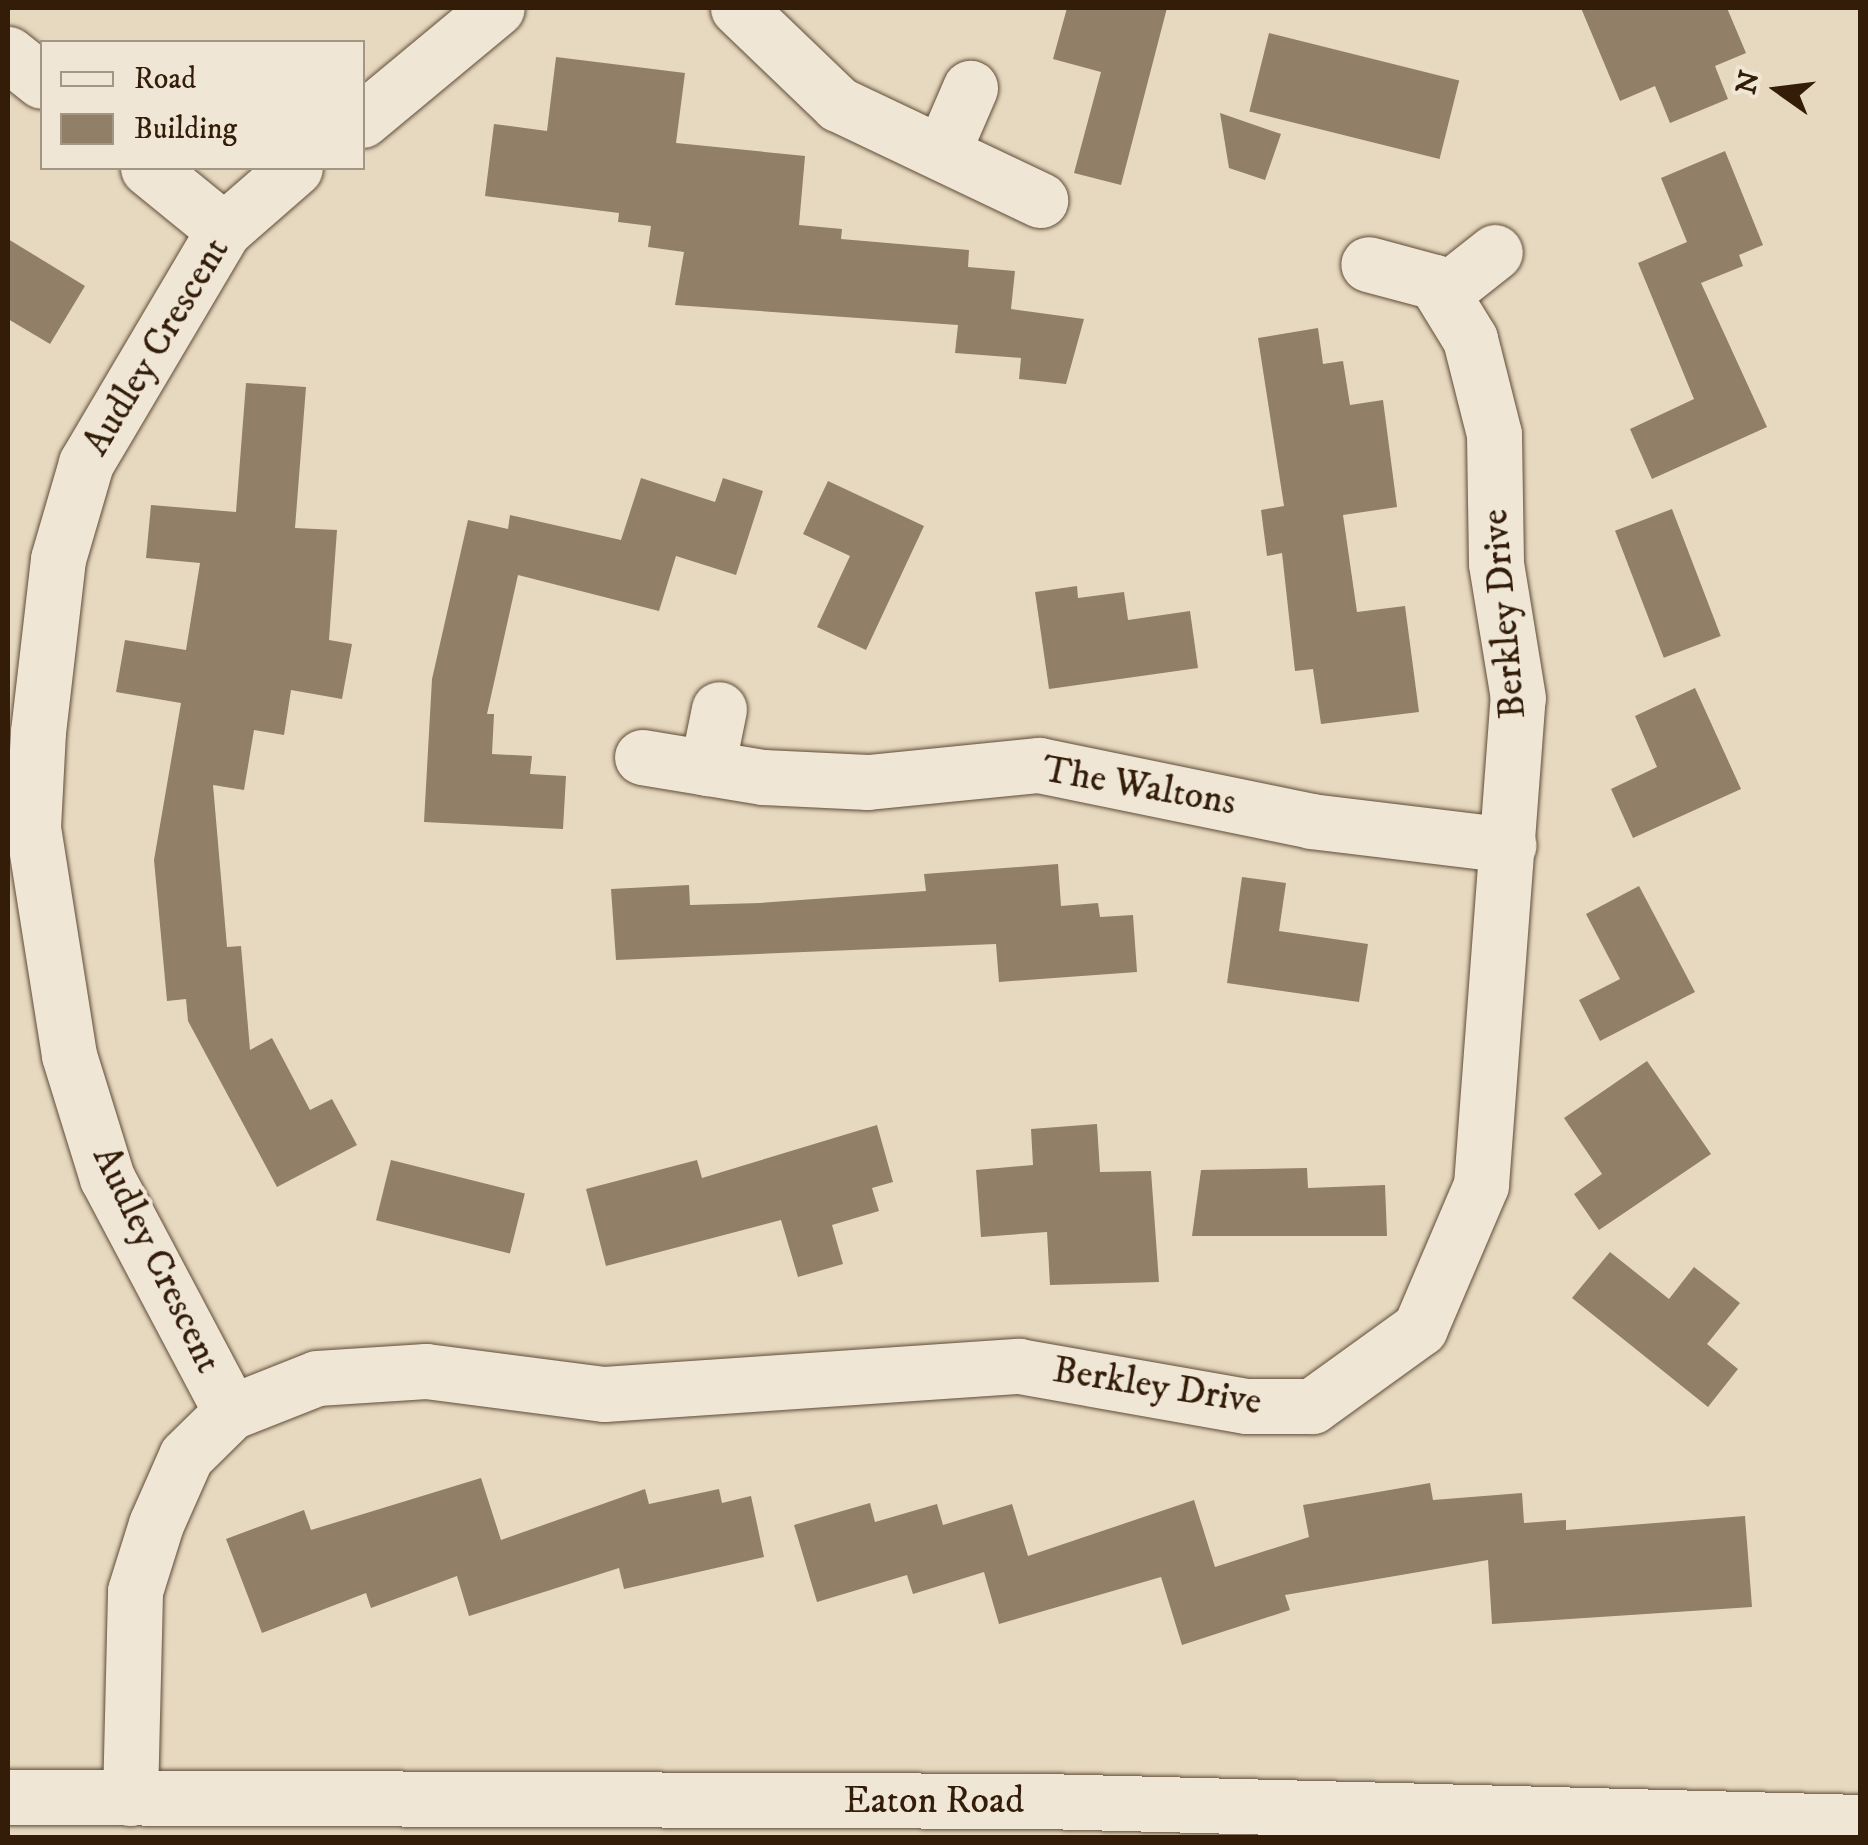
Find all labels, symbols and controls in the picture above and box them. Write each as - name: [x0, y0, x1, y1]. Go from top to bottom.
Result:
- legend: [40, 40, 365, 170]
- north arrow: [1728, 40, 1828, 140]
- text: Road: [134, 61, 196, 98]
- text: N: [1729, 67, 1768, 98]
- text: Building: [134, 111, 237, 148]
- street label: Audley Crescent: [74, 230, 240, 464]
- street label: Berkley Drive: [1473, 507, 1537, 721]
- street label: The Waltons: [1039, 748, 1239, 826]
- street label: Audley Crescent: [82, 1139, 230, 1381]
- street label: Berkley Drive: [1050, 1348, 1264, 1426]
- street label: Eaton Road: [844, 1779, 1024, 1825]

